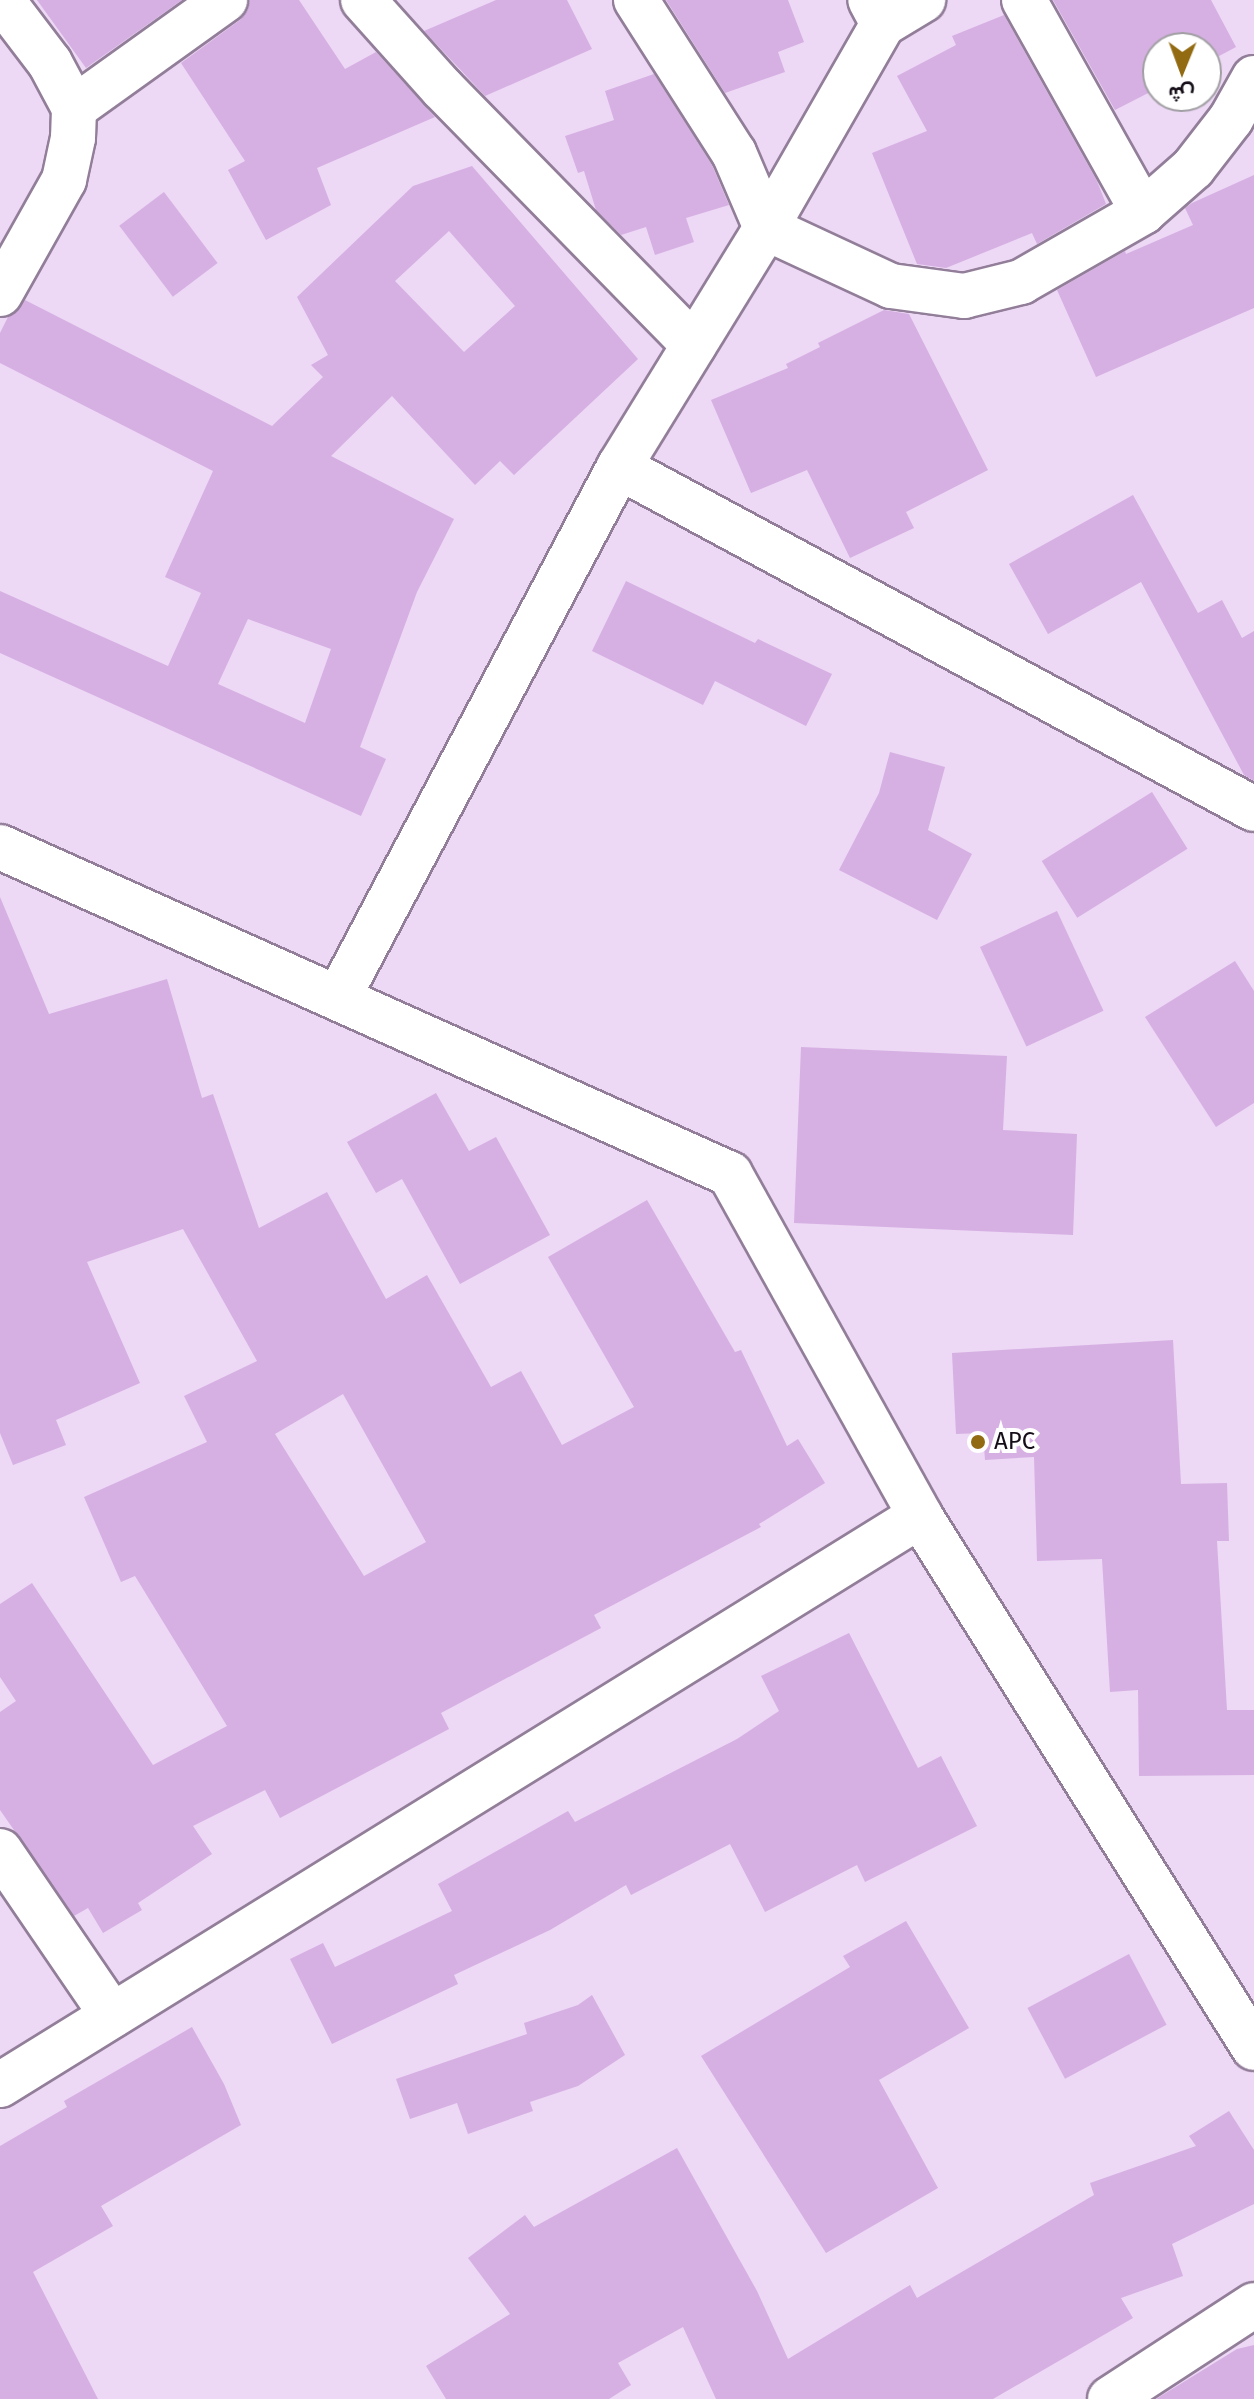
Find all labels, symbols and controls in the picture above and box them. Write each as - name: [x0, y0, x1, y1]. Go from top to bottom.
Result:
- north arrow: [1142, 32, 1222, 112]
- text: ش: [1168, 81, 1195, 108]
- place label: APC: [994, 1428, 1035, 1456]
- marker: APC: [969, 1433, 987, 1451]

